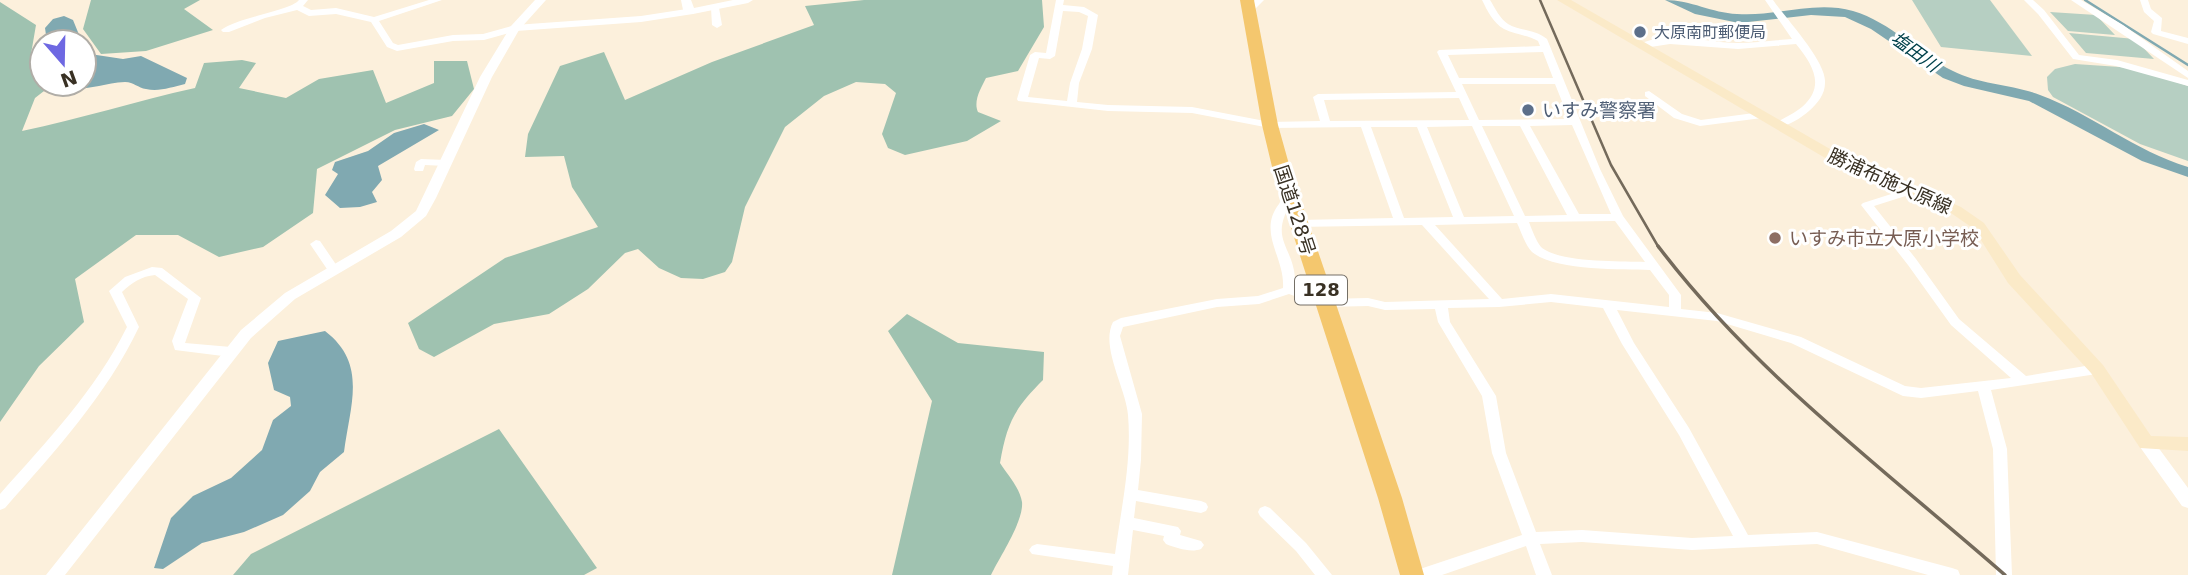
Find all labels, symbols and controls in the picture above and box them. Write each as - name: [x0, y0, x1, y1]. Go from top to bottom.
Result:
- place label: 大原南町郵便局: [1654, 23, 1766, 42]
- marker: 大原南町郵便局: [1632, 24, 1648, 40]
- water label: 塩田川: [1887, 27, 1945, 77]
- north arrow: [28, 28, 98, 98]
- text: N: [58, 66, 80, 92]
- place label: いすみ警察署: [1542, 99, 1656, 121]
- marker: いすみ警察署: [1520, 102, 1536, 118]
- street label: 勝浦布施大原線: [1825, 144, 1955, 218]
- street label: 国道128号: [1270, 162, 1320, 258]
- place label: いすみ市立大原小学校: [1789, 227, 1979, 249]
- marker: いすみ市立大原小学校: [1767, 230, 1783, 246]
- road number: 128: [1295, 276, 1347, 304]

